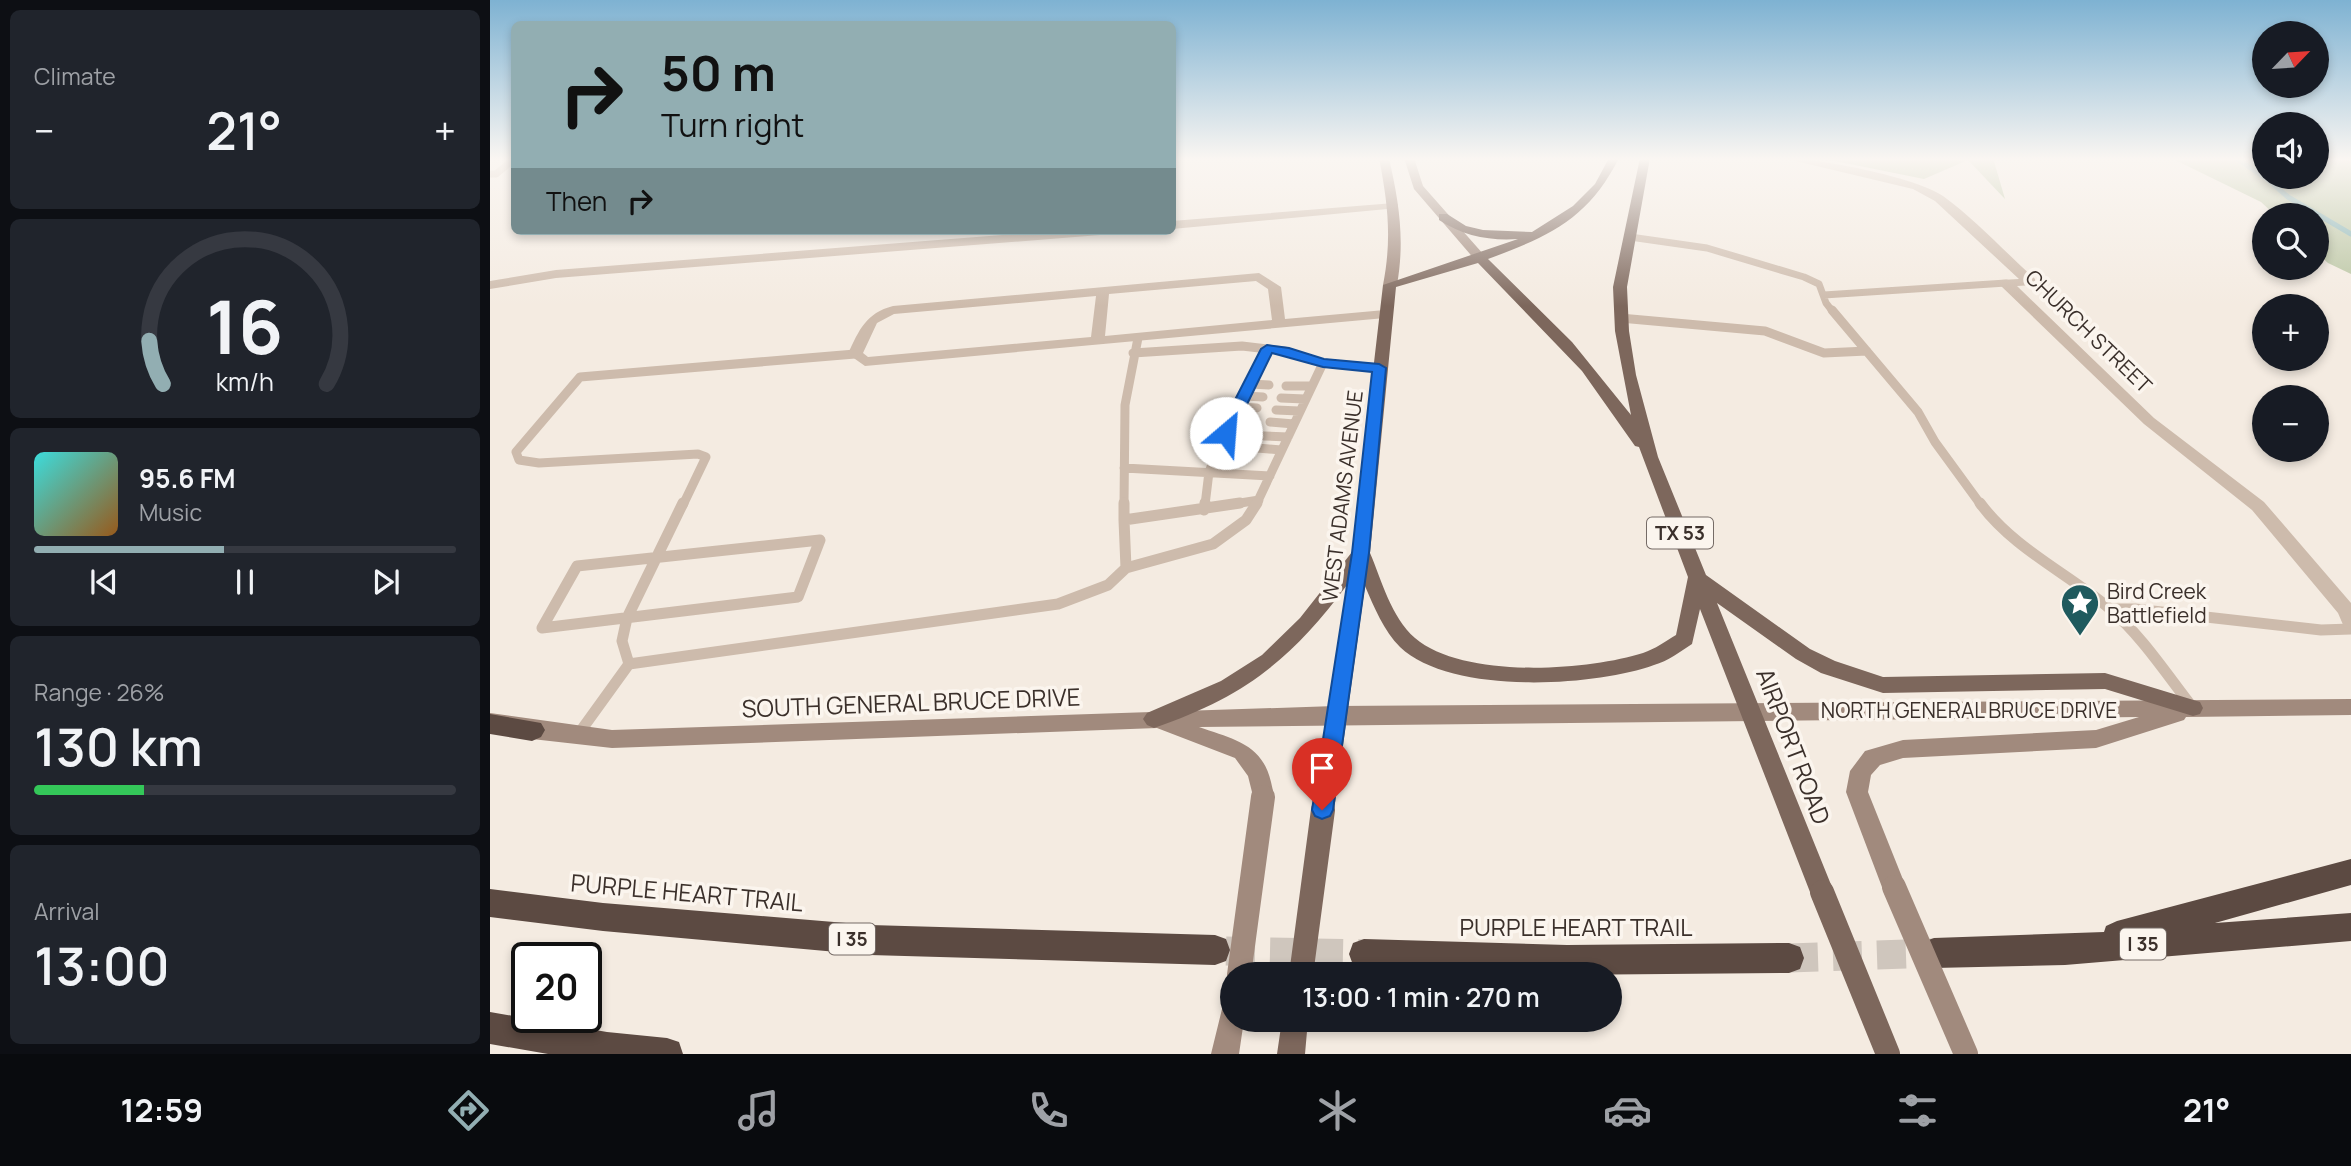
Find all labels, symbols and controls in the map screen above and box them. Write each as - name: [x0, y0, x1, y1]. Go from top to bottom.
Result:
- north arrow: [2252, 21, 2329, 98]
- map controls: [2252, 21, 2329, 462]
- text: 50 m: [661, 39, 776, 106]
- icon: right: [546, 49, 637, 140]
- text: Climate: [34, 60, 116, 92]
- text: 21°: [206, 95, 282, 166]
- text: Turn right: [661, 103, 804, 147]
- text: −: [34, 104, 55, 156]
- text: +: [434, 104, 456, 156]
- button: sound: [2252, 112, 2329, 189]
- icon: right: [621, 182, 659, 220]
- text: Then: [546, 183, 607, 219]
- button: search: [2252, 203, 2329, 280]
- street label: CHURCH STREET: [2020, 263, 2159, 399]
- text: 16: [206, 277, 284, 377]
- button: +: [2252, 294, 2329, 371]
- text: km/h: [216, 364, 274, 399]
- button: −: [2252, 385, 2329, 462]
- street label: WEST ADAMS AVENUE: [1315, 389, 1369, 603]
- position arrow: [1189, 396, 1263, 470]
- text: 95.6 FM: [139, 460, 236, 496]
- text: Music: [139, 496, 202, 528]
- road number: TX 53: [1647, 518, 1713, 548]
- icon: previous: [85, 563, 123, 601]
- icon: pause: [226, 563, 264, 601]
- icon: next: [367, 563, 405, 601]
- place label: Bird Creek Battlefield: [2107, 577, 2207, 629]
- place icon: Bird Creek Battlefield: [2059, 582, 2101, 637]
- street label: AIRPORT ROAD: [1749, 663, 1839, 829]
- text: Range · 26%: [34, 676, 165, 708]
- street label: SOUTH GENERAL BRUCE DRIVE: [741, 680, 1081, 724]
- street label: NORTH GENERAL BRUCE DRIVE: [1821, 696, 2117, 724]
- text: 130 km: [34, 711, 203, 782]
- pin: [1292, 738, 1352, 810]
- icon: arrive: [1303, 749, 1341, 787]
- street label: PURPLE HEART TRAIL: [569, 865, 805, 919]
- text: Arrival: [34, 895, 100, 927]
- street label: PURPLE HEART TRAIL: [1459, 910, 1693, 943]
- road number: I 35: [829, 923, 875, 954]
- road number: I 35: [2120, 928, 2166, 960]
- text: 13:00: [34, 930, 170, 1001]
- speed limit sign: 20: [511, 942, 602, 1033]
- text: 13:00 · 1 min · 270 m: [1302, 979, 1540, 1015]
- icon: directions: [444, 1086, 493, 1135]
- icon: music: [734, 1086, 783, 1135]
- icon: phone: [1024, 1086, 1073, 1135]
- icon: climate: [1313, 1086, 1362, 1135]
- icon: car: [1603, 1086, 1652, 1135]
- icon: filters: [1893, 1086, 1942, 1135]
- text: 12:59: [120, 1088, 203, 1132]
- text: 21°: [2183, 1088, 2231, 1132]

